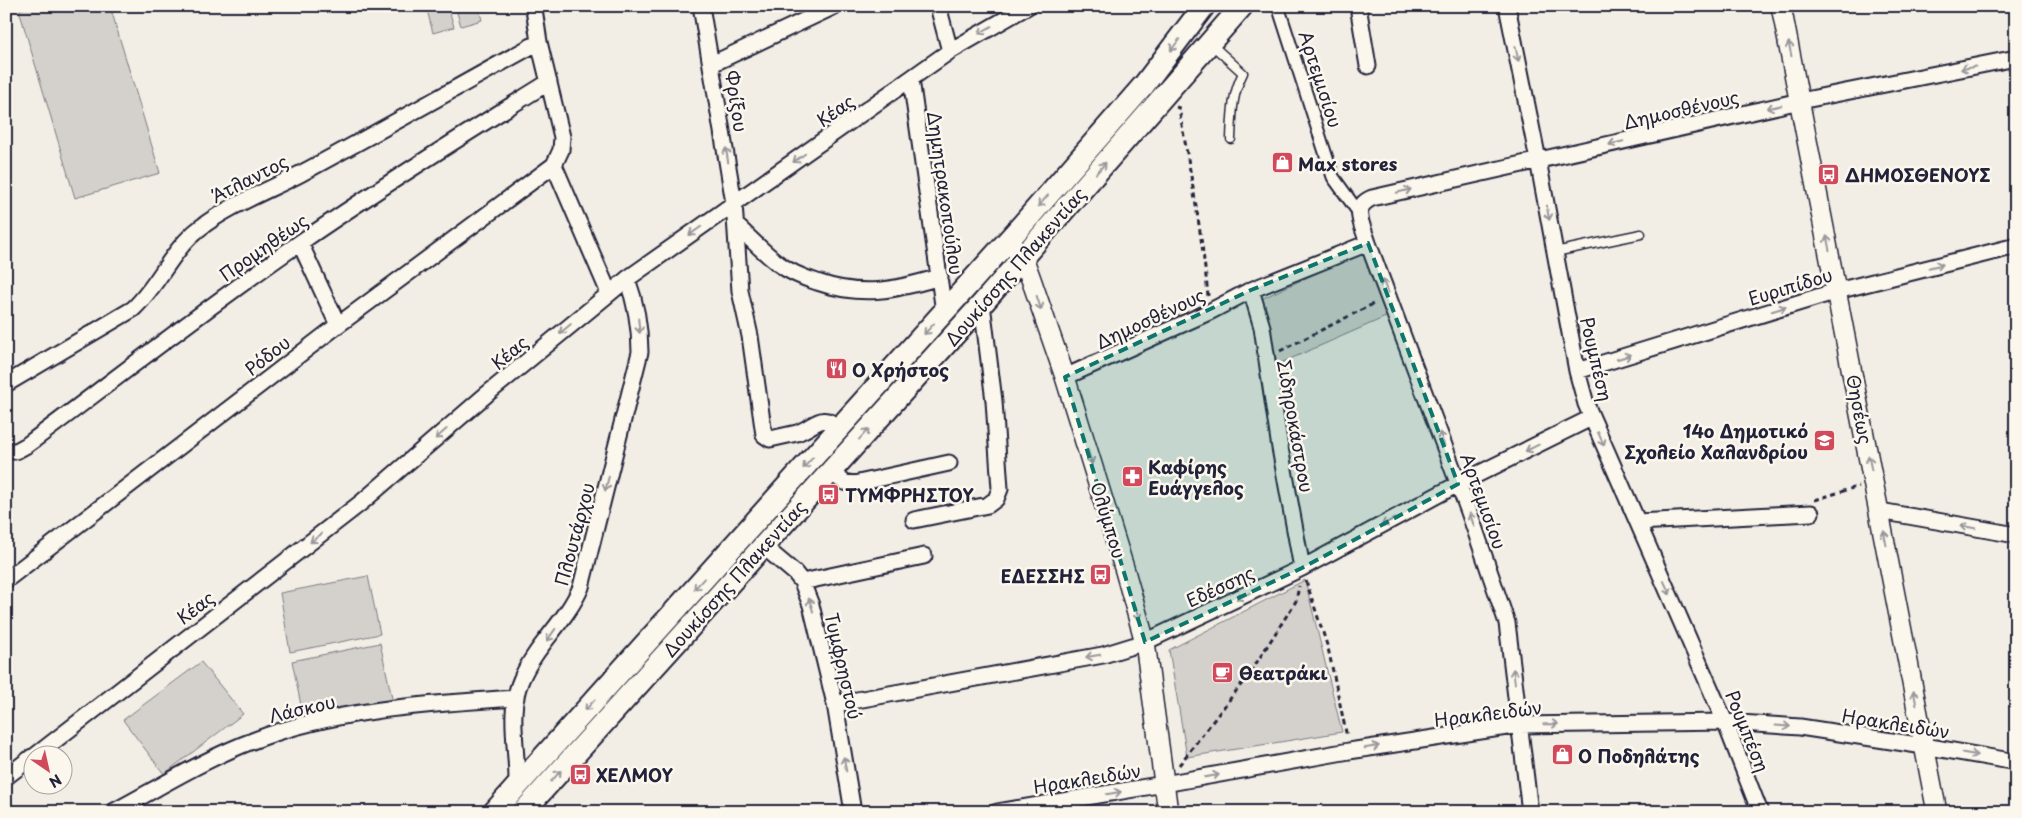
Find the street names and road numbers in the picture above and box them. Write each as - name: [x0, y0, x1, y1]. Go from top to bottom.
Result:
- street label: Αρτεμισίου: [1293, 27, 1349, 131]
- street label: Φρίξου: [719, 68, 755, 134]
- street label: Δημοσθένους: [1621, 83, 1741, 135]
- street label: Κέας: [810, 87, 860, 133]
- street label: Δημητρακοπούλου: [921, 109, 971, 277]
- street label: Άτλαντος: [206, 147, 292, 209]
- street label: Δουκίσσης Πλακεντίας: [938, 181, 1092, 351]
- street label: Προμηθέως: [213, 206, 313, 288]
- street label: Ευριπίδου: [1745, 260, 1835, 312]
- street label: Δημοσθένους: [1091, 281, 1209, 355]
- street label: Ρουμπέση: [1574, 314, 1620, 404]
- street label: Κέας: [484, 328, 534, 376]
- street label: Ρόδου: [239, 329, 295, 381]
- street label: Σιδηροκάστρου: [1271, 358, 1321, 494]
- street label: Θησέως: [1840, 372, 1880, 446]
- street label: Αρτεμισίου: [1454, 449, 1514, 553]
- street label: Ολύμπου: [1085, 478, 1133, 562]
- street label: Πλουτάρχου: [547, 479, 601, 589]
- street label: Δουκίσσης Πλακεντίας: [656, 494, 812, 662]
- street label: Εδέσσης: [1181, 558, 1259, 614]
- street label: Κέας: [170, 584, 220, 630]
- street label: Τυμφρηστού: [819, 610, 869, 722]
- street label: Ρουμπέση: [1719, 686, 1777, 776]
- street label: Λάσκου: [266, 687, 338, 729]
- street label: Ηρακλειδών: [1432, 693, 1544, 733]
- street label: Ηρακλειδών: [1840, 701, 1952, 745]
- street label: Ηρακλειδών: [1031, 756, 1143, 800]

